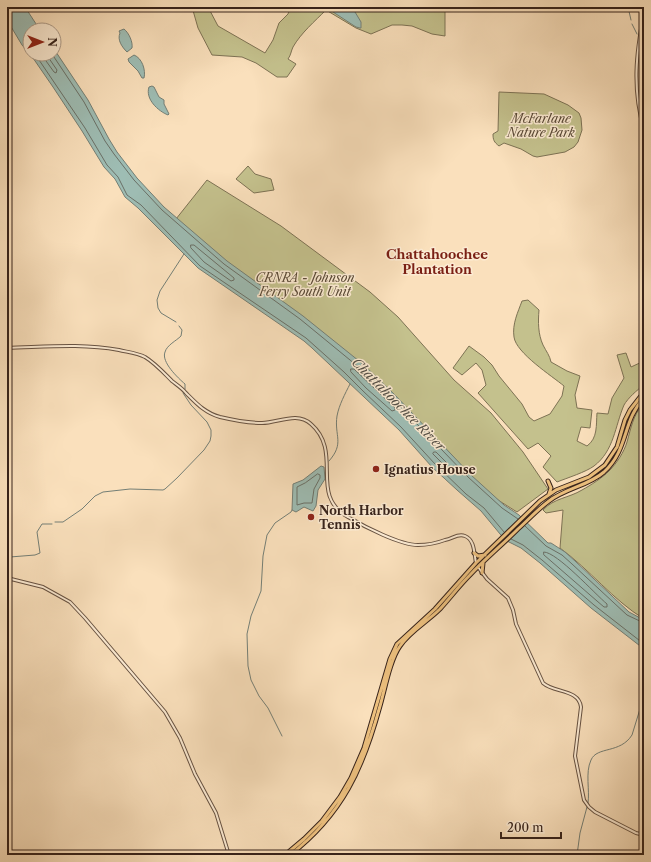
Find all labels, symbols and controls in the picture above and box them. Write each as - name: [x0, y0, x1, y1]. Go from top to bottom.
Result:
- north arrow: [22, 22, 62, 62]
- text: N: [45, 37, 59, 47]
- park label: McFarlane Nature Park: [506, 111, 575, 140]
- district label: Chattahoochee Plantation: [386, 246, 488, 277]
- park label: CRNRA - Johnson Ferry South Unit: [255, 270, 355, 299]
- water label: Chattahoochee River: [349, 354, 450, 455]
- place label: Ignatius House: [384, 462, 476, 477]
- marker: Ignatius House: [371, 464, 381, 474]
- place label: North Harbor Tennis: [319, 503, 404, 532]
- marker: North Harbor Tennis: [306, 512, 316, 522]
- scale bar: [501, 814, 561, 840]
- text: 200 m: [507, 820, 544, 835]

